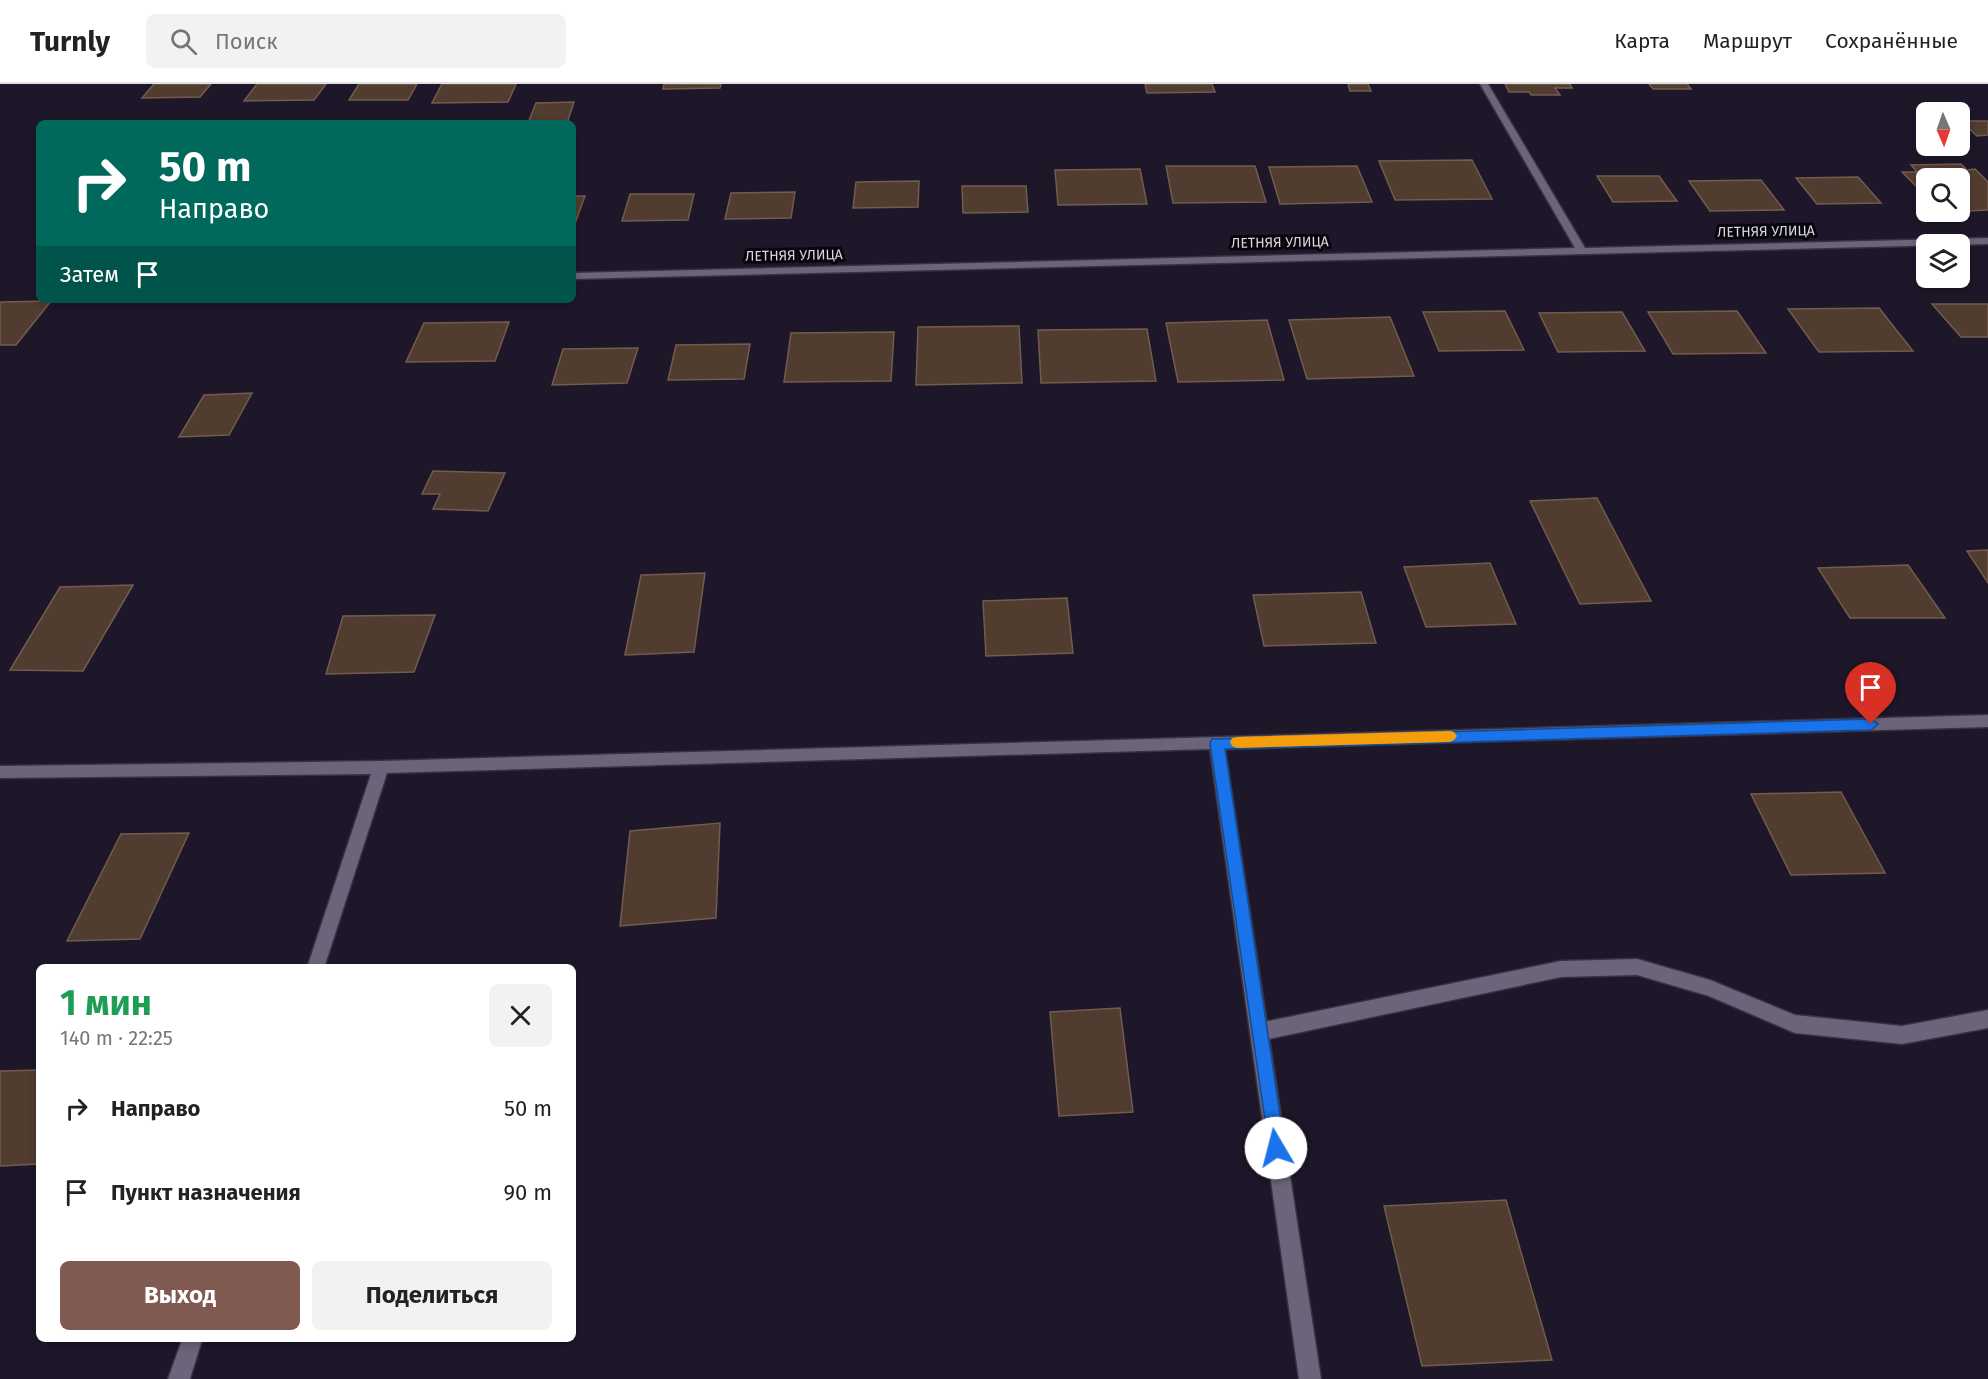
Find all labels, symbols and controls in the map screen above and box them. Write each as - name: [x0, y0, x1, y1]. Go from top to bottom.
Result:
- search box: [146, 14, 566, 68]
- text: Turnly: [30, 25, 110, 58]
- icon: search: [167, 25, 200, 58]
- text: Поиск: [215, 28, 278, 55]
- text: Карта: [1614, 28, 1670, 54]
- text: Маршрут: [1703, 28, 1792, 54]
- text: Сохранённые: [1825, 28, 1958, 54]
- north arrow: [1916, 102, 1970, 156]
- map controls: [1916, 102, 1970, 288]
- text: 50 m: [159, 142, 252, 192]
- icon: right: [60, 144, 138, 222]
- button: search: [1916, 168, 1970, 222]
- text: Направо: [159, 193, 269, 225]
- street label: ЛЕТНЯЯ УЛИЦА: [1717, 222, 1815, 241]
- street label: ЛЕТНЯЯ УЛИЦА: [1231, 233, 1329, 252]
- button: layers: [1916, 234, 1970, 288]
- street label: ЛЕТНЯЯ УЛИЦА: [745, 246, 843, 265]
- icon: arrive: [131, 258, 164, 291]
- text: Затем: [60, 261, 119, 288]
- pin: [1845, 662, 1896, 724]
- icon: arrive: [1854, 671, 1887, 704]
- text: 1 мин: [60, 981, 152, 1025]
- button: close: [489, 984, 552, 1047]
- text: 140 m · 22:25: [60, 1026, 173, 1050]
- icon: right: [60, 1092, 93, 1125]
- text: Направо: [111, 1095, 200, 1122]
- text: 50 m: [504, 1095, 552, 1122]
- position arrow: [1244, 1116, 1308, 1180]
- icon: arrive: [60, 1176, 93, 1209]
- text: Пункт назначения: [111, 1179, 301, 1206]
- text: 90 m: [503, 1179, 552, 1206]
- button: Выход: [60, 1261, 300, 1330]
- button: Поделиться: [312, 1261, 552, 1330]

